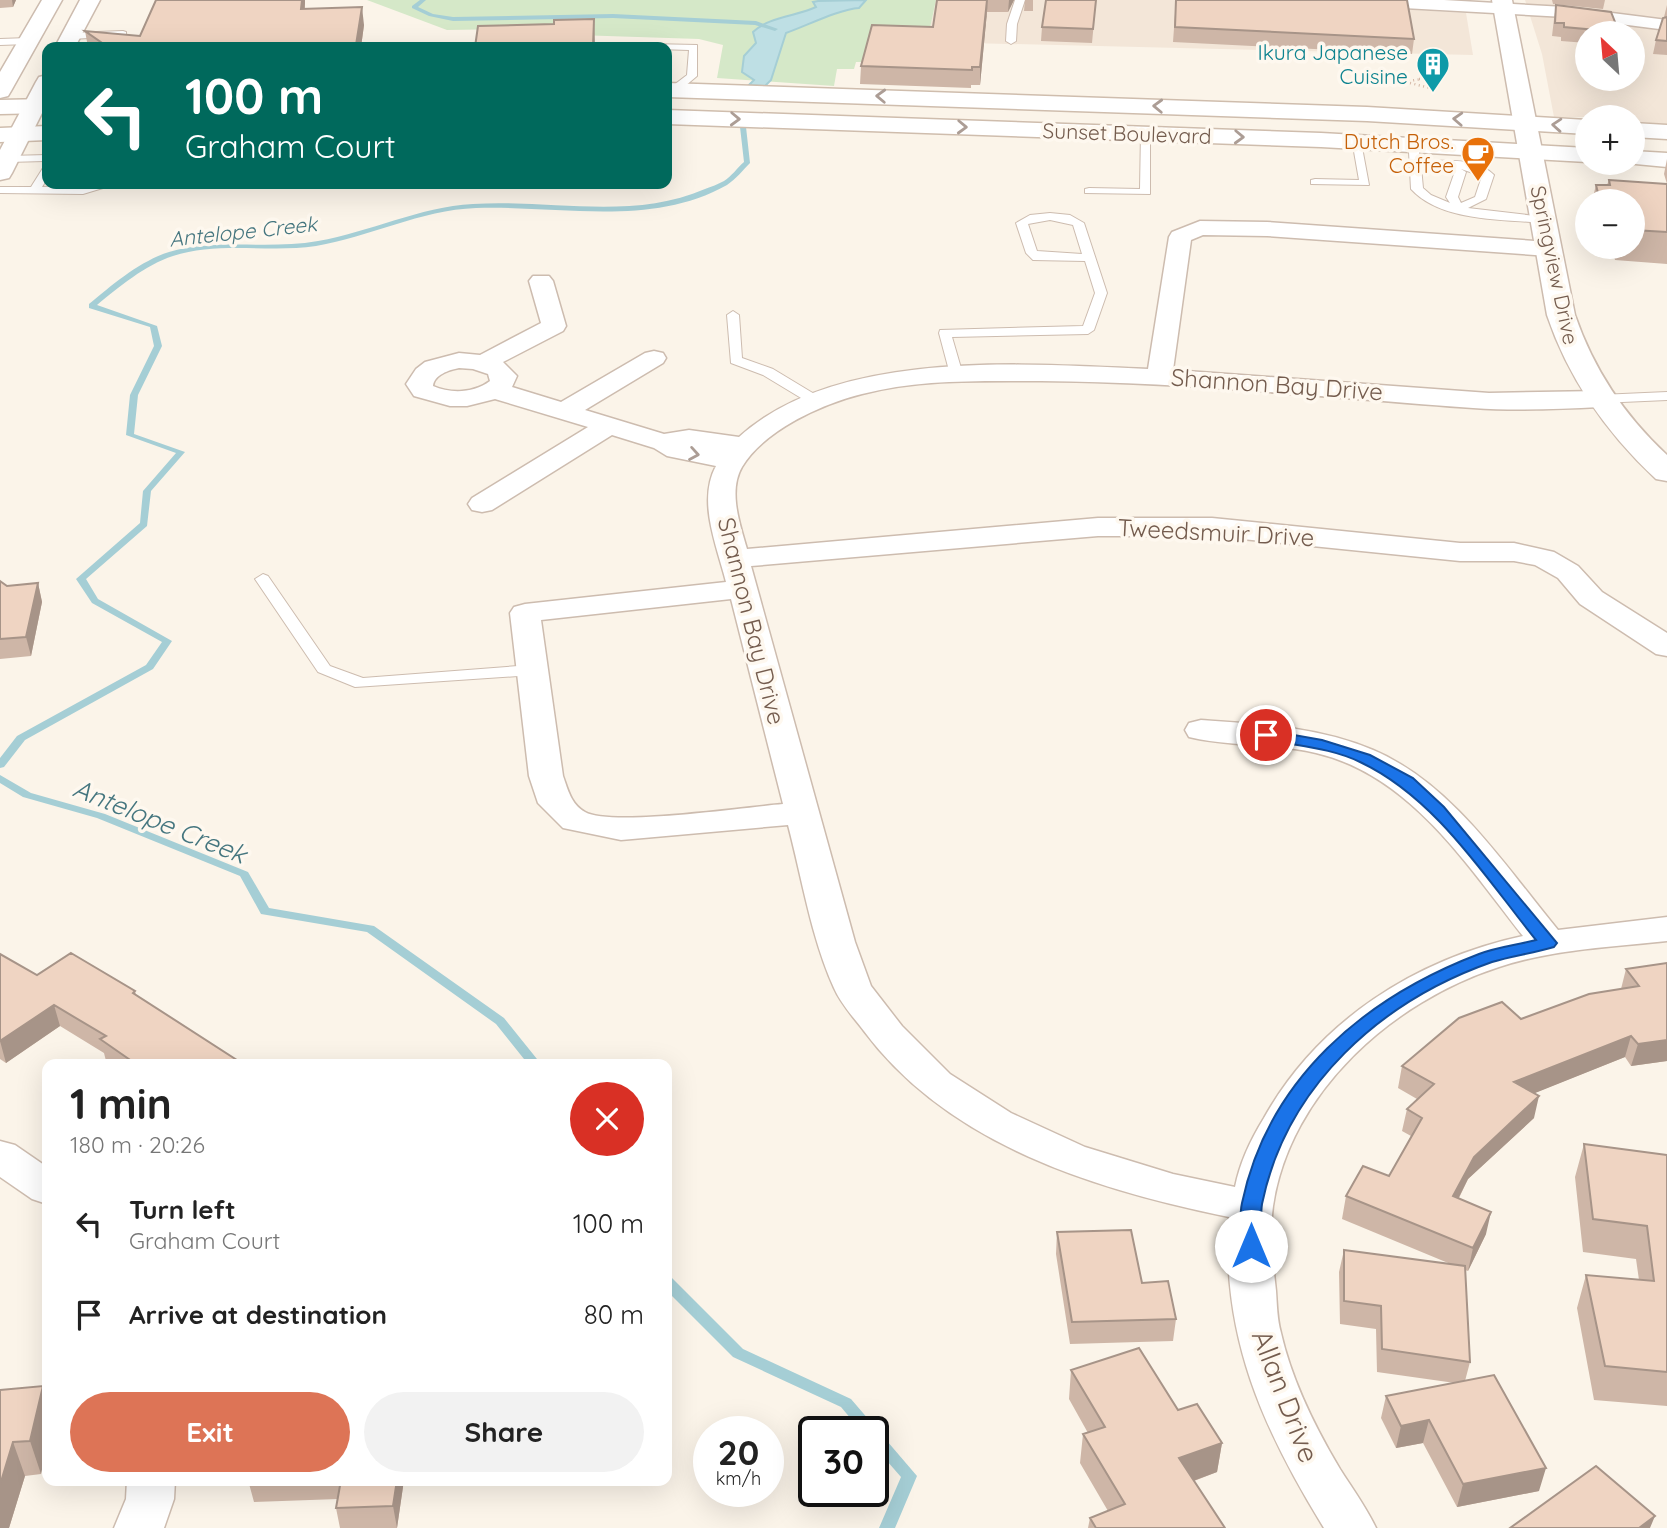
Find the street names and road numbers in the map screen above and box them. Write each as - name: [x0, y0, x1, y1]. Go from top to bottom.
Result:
- street label: Sunset Boulevard: [1042, 117, 1212, 149]
- street label: Springview Drive: [1525, 183, 1585, 347]
- street label: Shannon Bay Drive: [1170, 362, 1384, 406]
- street label: Tweedsmuir Drive: [1117, 512, 1315, 552]
- street label: Shannon Bay Drive: [712, 514, 792, 728]
- street label: Allan Drive: [1245, 1325, 1327, 1467]

